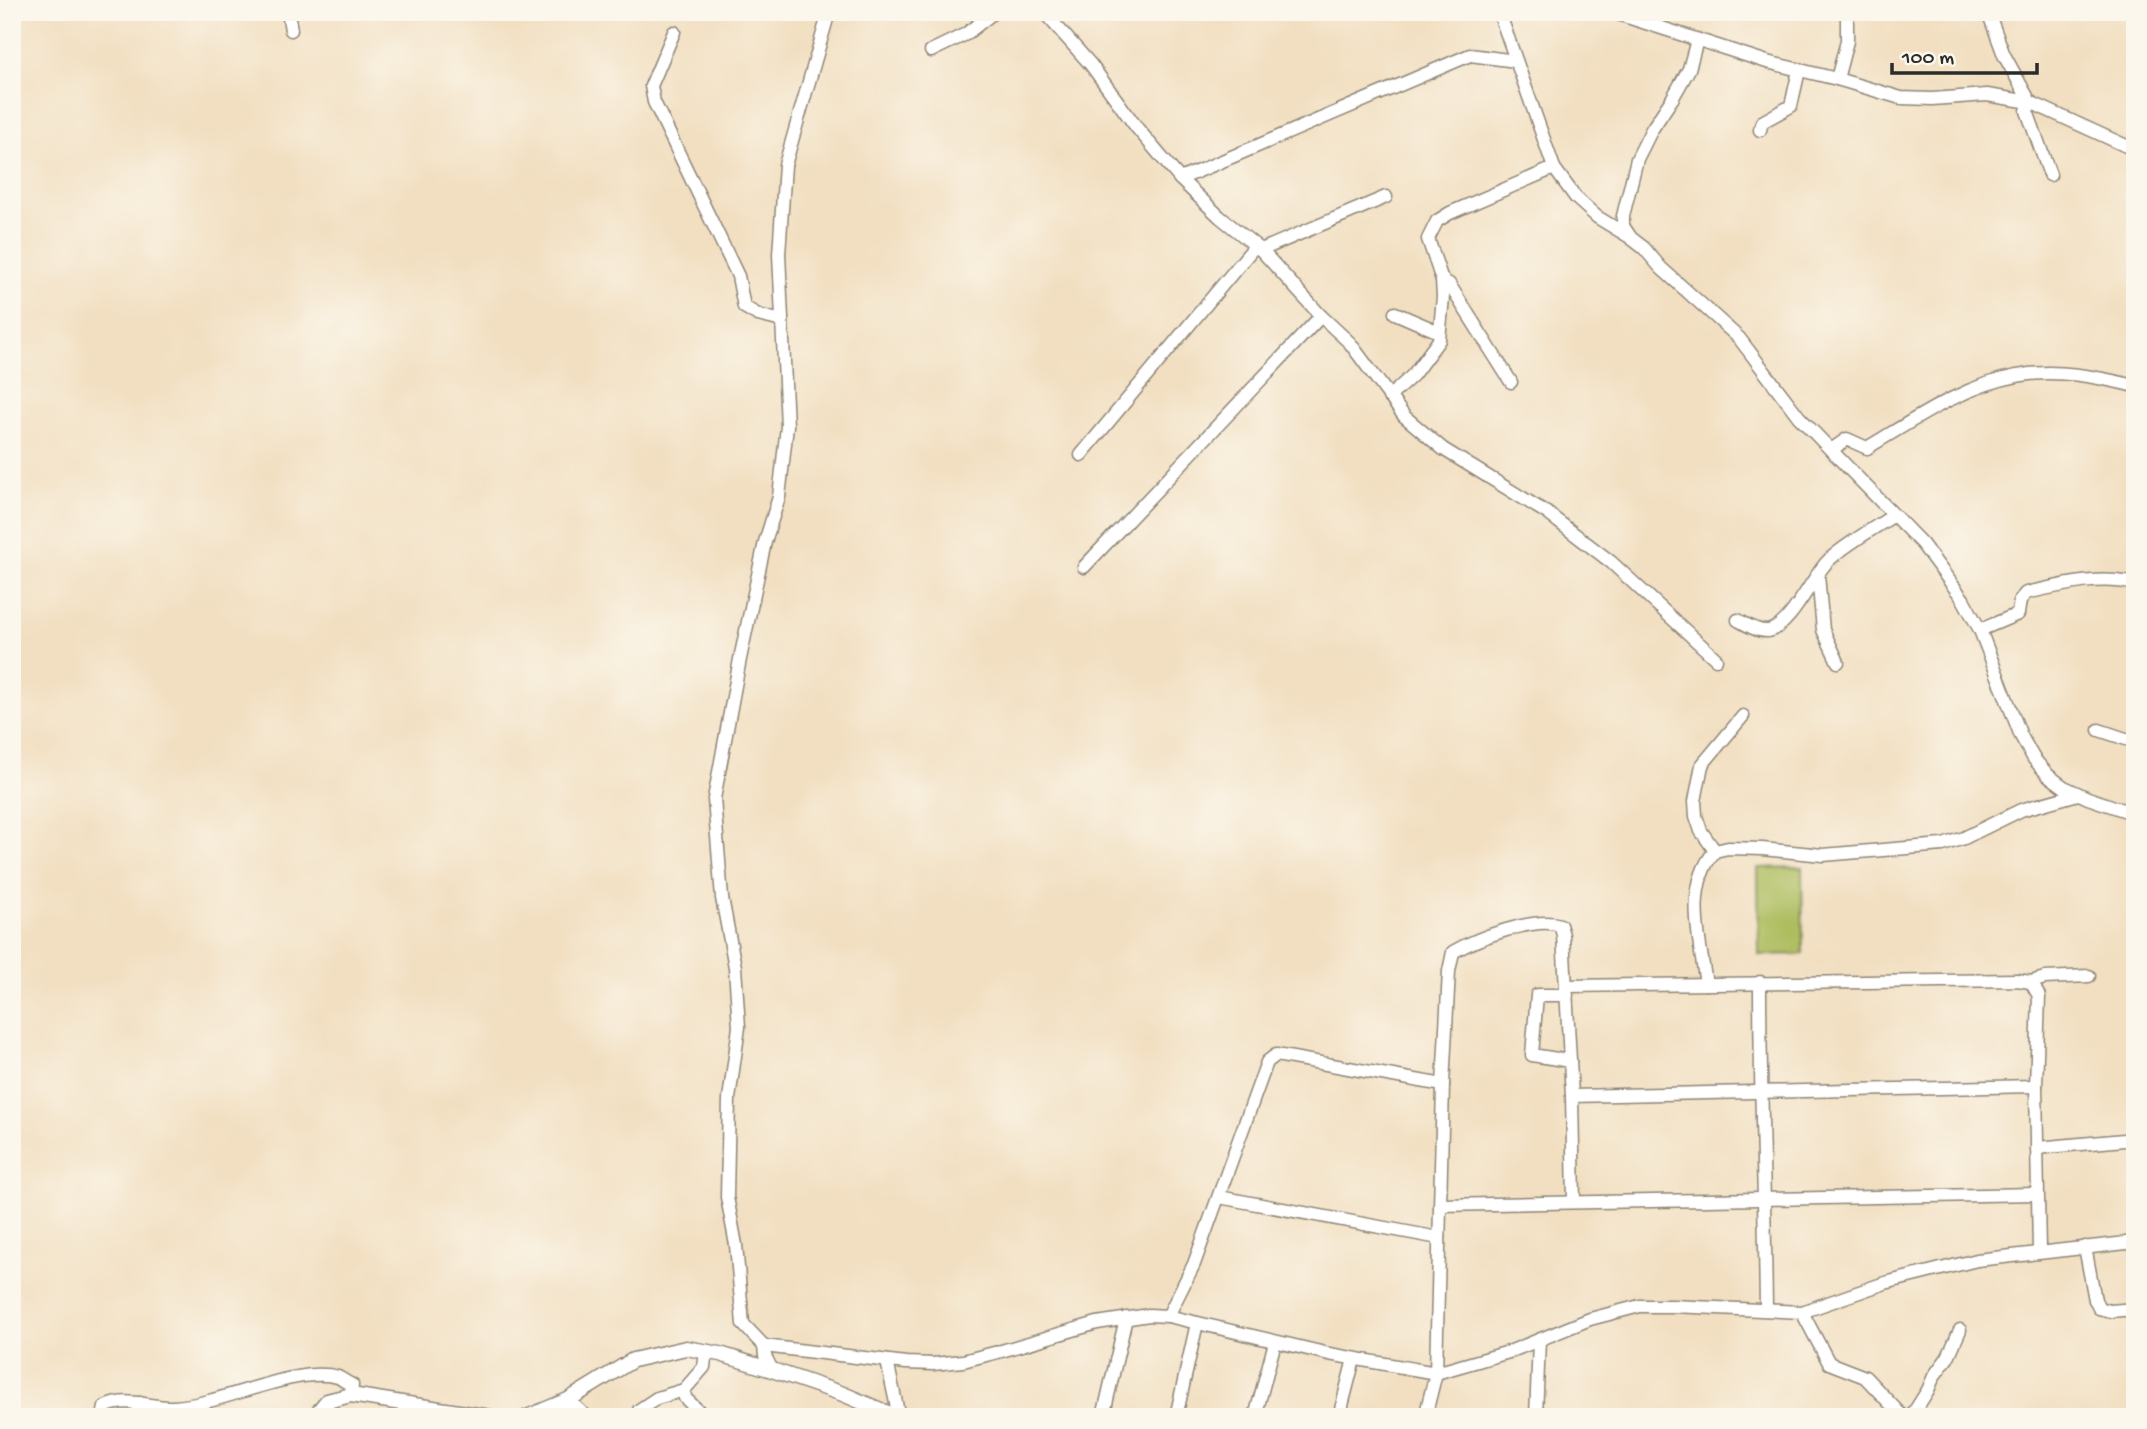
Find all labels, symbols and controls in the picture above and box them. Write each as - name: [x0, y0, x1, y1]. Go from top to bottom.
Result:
- scale bar: [1892, 32, 2037, 76]
- text: 100 m: [1901, 47, 1954, 72]

